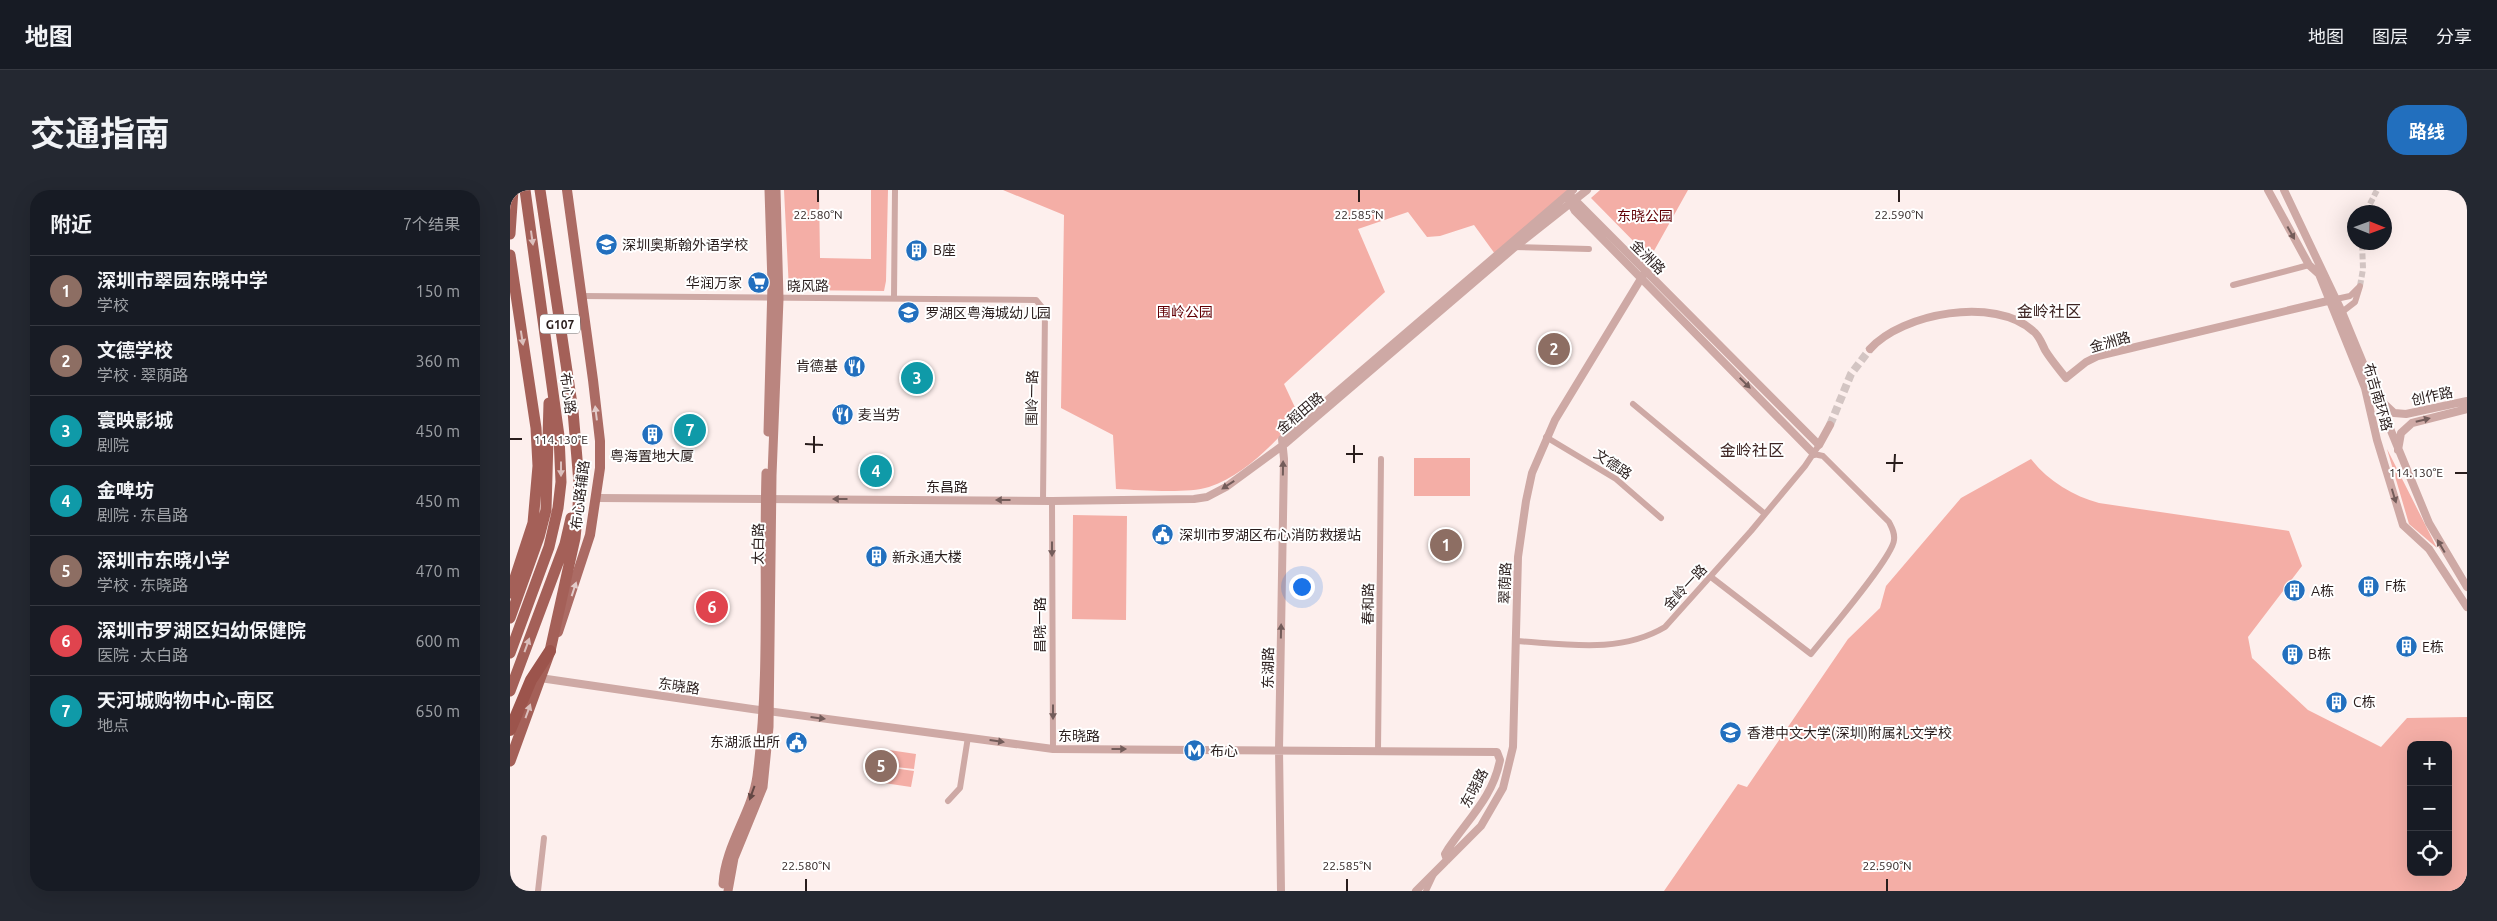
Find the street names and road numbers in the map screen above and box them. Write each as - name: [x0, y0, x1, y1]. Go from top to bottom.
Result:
- street label: 金洲路: [1627, 236, 1669, 278]
- street label: 晓风路: [787, 278, 829, 294]
- road number: G107: [540, 315, 580, 334]
- street label: 金洲路: [2088, 329, 2132, 355]
- street label: 布吉南环路: [2361, 361, 2395, 433]
- street label: 围岭一路: [1024, 370, 1040, 426]
- street label: 布心路: [557, 371, 579, 415]
- street label: 创作路: [2410, 384, 2454, 408]
- street label: 金稻田路: [1273, 389, 1327, 437]
- street label: 文德路: [1591, 446, 1635, 482]
- street label: 布心路辅路: [568, 459, 592, 531]
- street label: 东昌路: [926, 479, 968, 495]
- street label: 太白路: [750, 523, 766, 565]
- street label: 金岭一路: [1660, 561, 1710, 613]
- street label: 翠荫路: [1496, 562, 1514, 604]
- street label: 春和路: [1360, 583, 1376, 625]
- street label: 昌晓一路: [1032, 597, 1048, 653]
- street label: 东湖路: [1260, 647, 1276, 689]
- street label: 东晓路: [657, 675, 701, 697]
- street label: 东晓路: [1058, 728, 1100, 744]
- street label: 东晓路: [1457, 766, 1491, 810]

